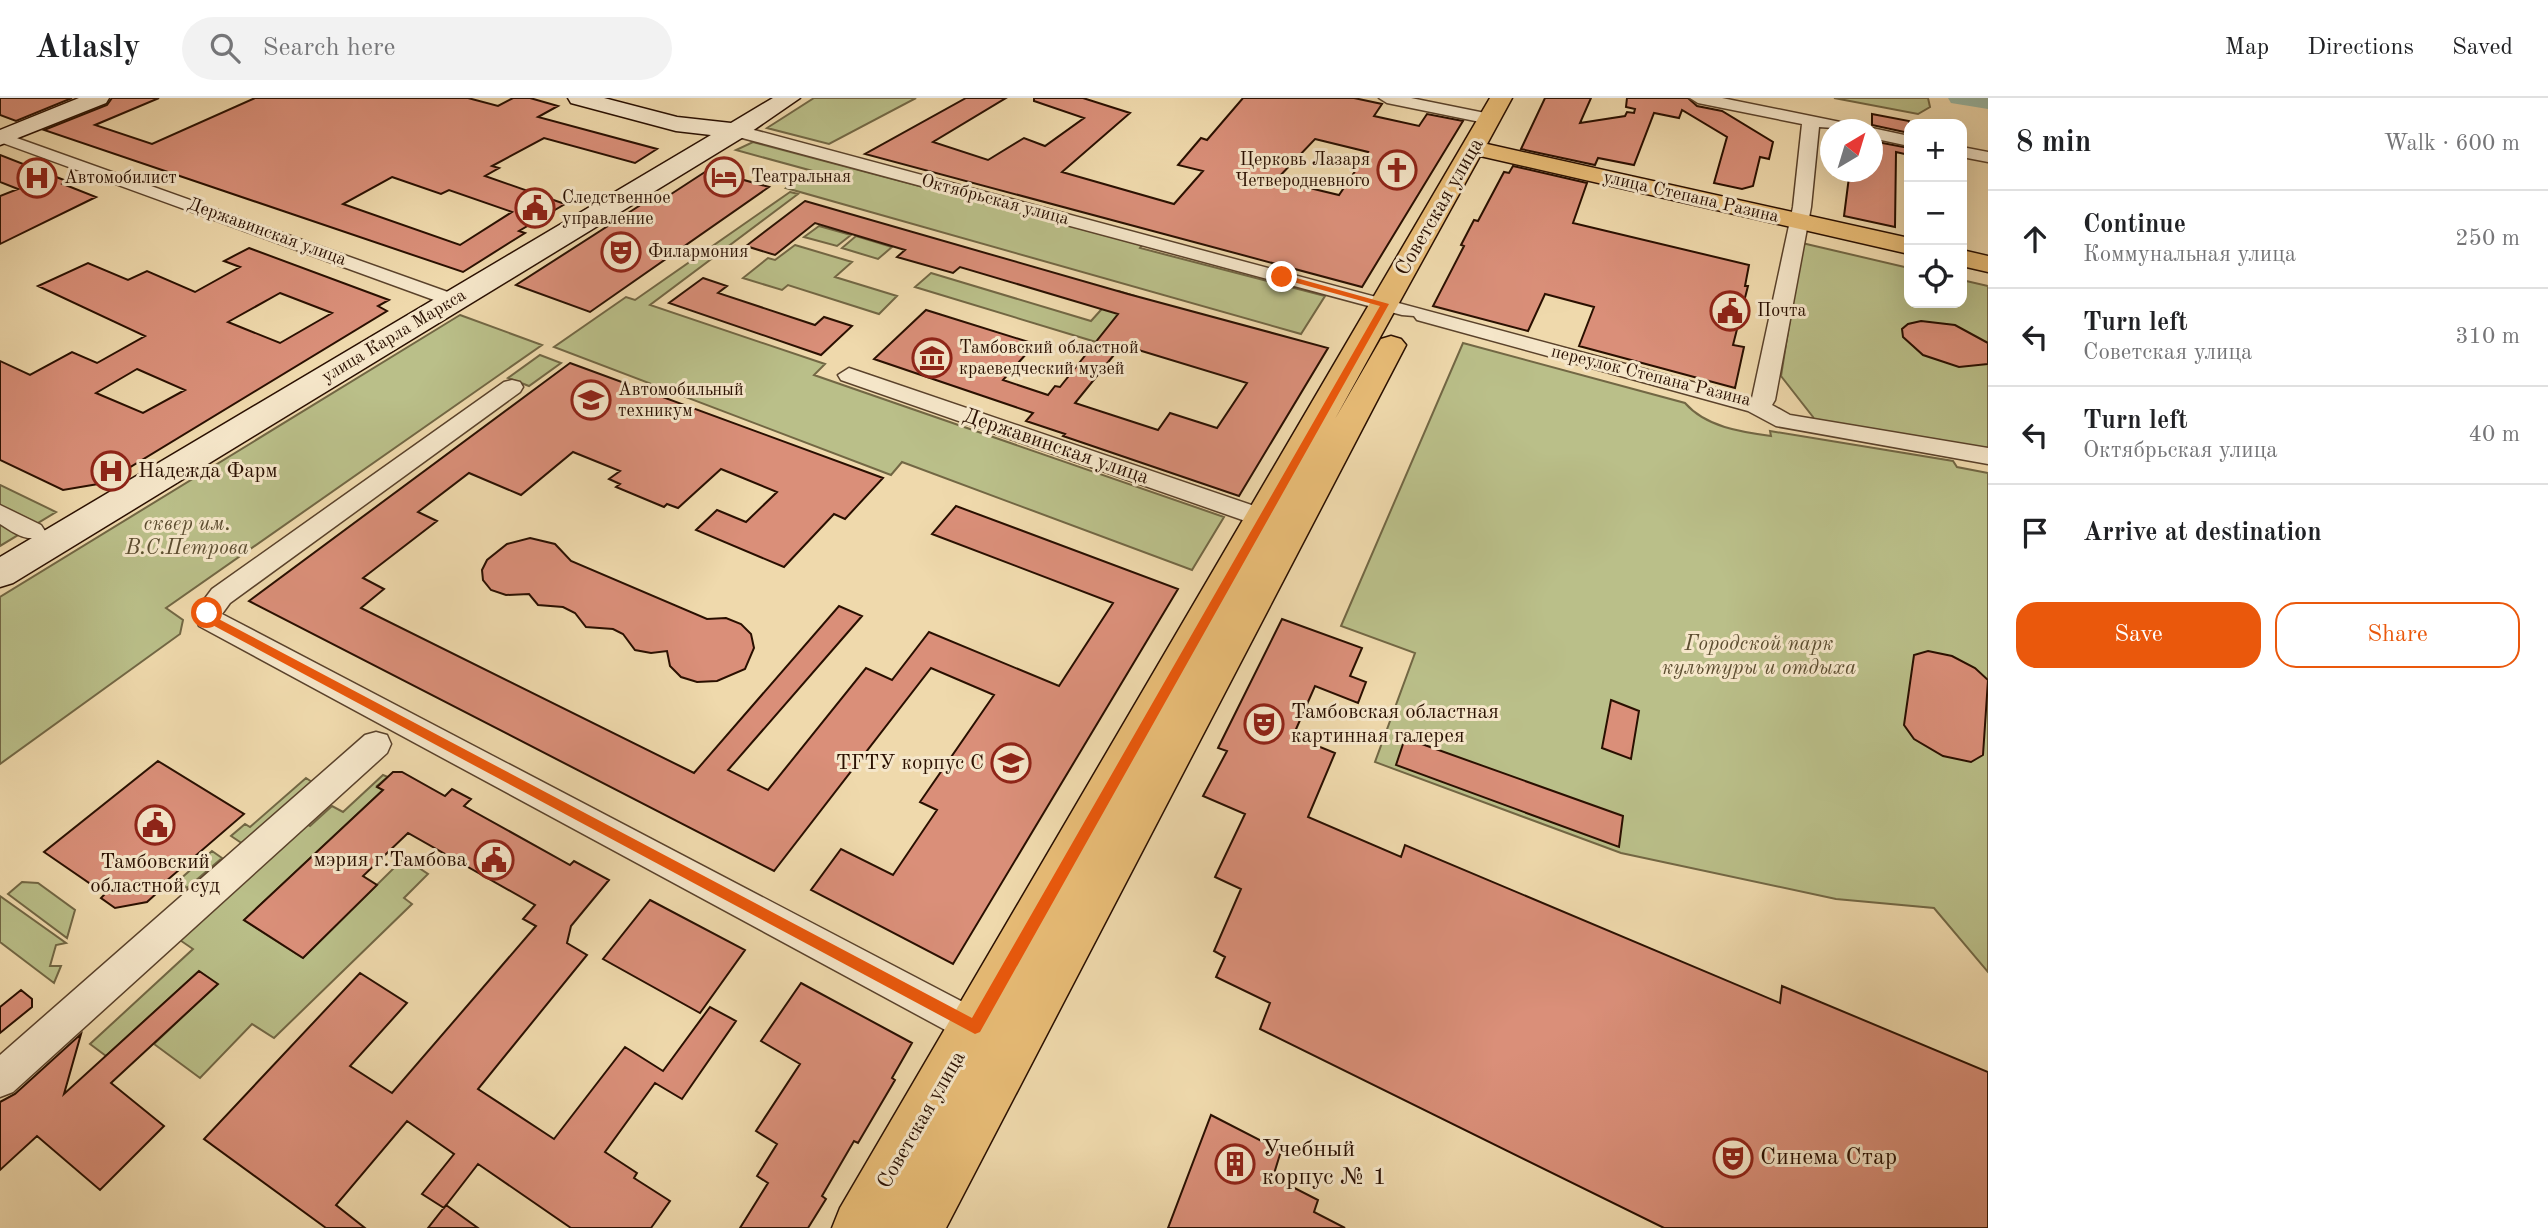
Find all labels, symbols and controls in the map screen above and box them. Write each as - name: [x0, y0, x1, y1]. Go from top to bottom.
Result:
- search box: [182, 17, 672, 80]
- icon: search: [206, 29, 244, 67]
- text: Atlasly: [35, 32, 140, 65]
- text: Search here: [262, 35, 396, 61]
- text: Map: [2225, 36, 2269, 60]
- text: Directions: [2307, 36, 2414, 60]
- text: Saved: [2452, 36, 2513, 60]
- north arrow: [1820, 119, 1883, 182]
- map controls: [1904, 119, 1967, 308]
- button: +: [1904, 119, 1967, 182]
- text: 8 min: [2016, 128, 2091, 158]
- text: Walk · 600 m: [2384, 132, 2520, 155]
- street label: Советская улица: [1392, 135, 1488, 279]
- church icon: Церковь Лазаря Четверодневного: [1376, 149, 1418, 191]
- place label: Церковь Лазаря Четверодневного: [1235, 151, 1370, 190]
- hotel icon: Театральная: [703, 156, 745, 198]
- hospital icon: Автомобилист: [16, 157, 58, 199]
- place label: Театральная: [751, 168, 851, 186]
- street label: улица Степана Разина: [1601, 168, 1781, 226]
- place label: Автомобилист: [64, 169, 177, 187]
- street label: Октябрьская улица: [919, 172, 1071, 228]
- button: −: [1904, 182, 1967, 245]
- public building icon: Следственное управление: [514, 187, 556, 229]
- place label: Следственное управление: [562, 189, 670, 228]
- street label: Державинская улица: [185, 195, 349, 269]
- text: Continue: [2083, 212, 2186, 238]
- icon: ahead: [2016, 220, 2054, 258]
- text: 250 m: [2455, 227, 2520, 250]
- theatre icon: Филармония: [600, 231, 642, 273]
- place label: Филармония: [648, 243, 748, 261]
- text: Коммунальная улица: [2083, 243, 2296, 266]
- button: locate: [1904, 245, 1967, 308]
- route end: [1266, 261, 1297, 292]
- street label: улица Карла Маркса: [319, 286, 469, 386]
- public building icon: Почта: [1709, 290, 1751, 332]
- place label: Почта: [1757, 302, 1807, 320]
- text: Turn left: [2083, 310, 2188, 336]
- icon: left: [2016, 318, 2054, 356]
- text: 310 m: [2455, 325, 2520, 348]
- museum icon: Тамбовский областной краеведческий музей: [911, 337, 953, 379]
- place label: Тамбовский областной краеведческий музей: [959, 339, 1139, 378]
- text: Советская улица: [2083, 341, 2252, 364]
- street label: переулок Степана Разина: [1549, 342, 1753, 410]
- school or university icon: Автомобильный техникум: [570, 379, 612, 421]
- place label: Автомобильный техникум: [618, 381, 744, 420]
- street label: Державинская улица: [960, 405, 1152, 489]
- text: Turn left: [2083, 408, 2188, 434]
- icon: left: [2016, 416, 2054, 454]
- text: 40 m: [2469, 423, 2520, 446]
- text: Октябрьская улица: [2083, 439, 2278, 462]
- hospital icon: Надежда Фарм: [90, 450, 132, 492]
- place label: Надежда Фарм: [138, 461, 277, 482]
- park label: сквер им. В.С.Петрова: [124, 514, 249, 559]
- icon: arrive: [2016, 514, 2054, 552]
- text: Arrive at destination: [2083, 520, 2322, 546]
- route start: [191, 597, 222, 628]
- button: Save: [2016, 602, 2261, 668]
- button: Share: [2275, 602, 2520, 668]
- park label: Городской парк культуры и отдыха: [1662, 634, 1856, 679]
- place label: Тамбовская областная картинная галерея: [1291, 702, 1499, 747]
- theatre icon: Тамбовская областная картинная галерея: [1243, 703, 1285, 745]
- school or university icon: ТГТУ корпус С: [990, 742, 1032, 784]
- place label: ТГТУ корпус С: [836, 753, 984, 774]
- public building icon: Тамбовский областной суд: [134, 804, 176, 846]
- public building icon: мэрия г.Тамбова: [473, 839, 515, 881]
- place label: мэрия г.Тамбова: [314, 850, 467, 871]
- place label: Тамбовский областной суд: [90, 852, 221, 897]
- street label: Советская улица: [874, 1048, 970, 1192]
- theatre icon: Синема Стар: [1712, 1137, 1754, 1179]
- place label: Учебный корпус № 1: [1262, 1138, 1387, 1190]
- building icon: Учебный корпус № 1: [1214, 1143, 1256, 1185]
- place label: Синема Стар: [1760, 1146, 1897, 1170]

